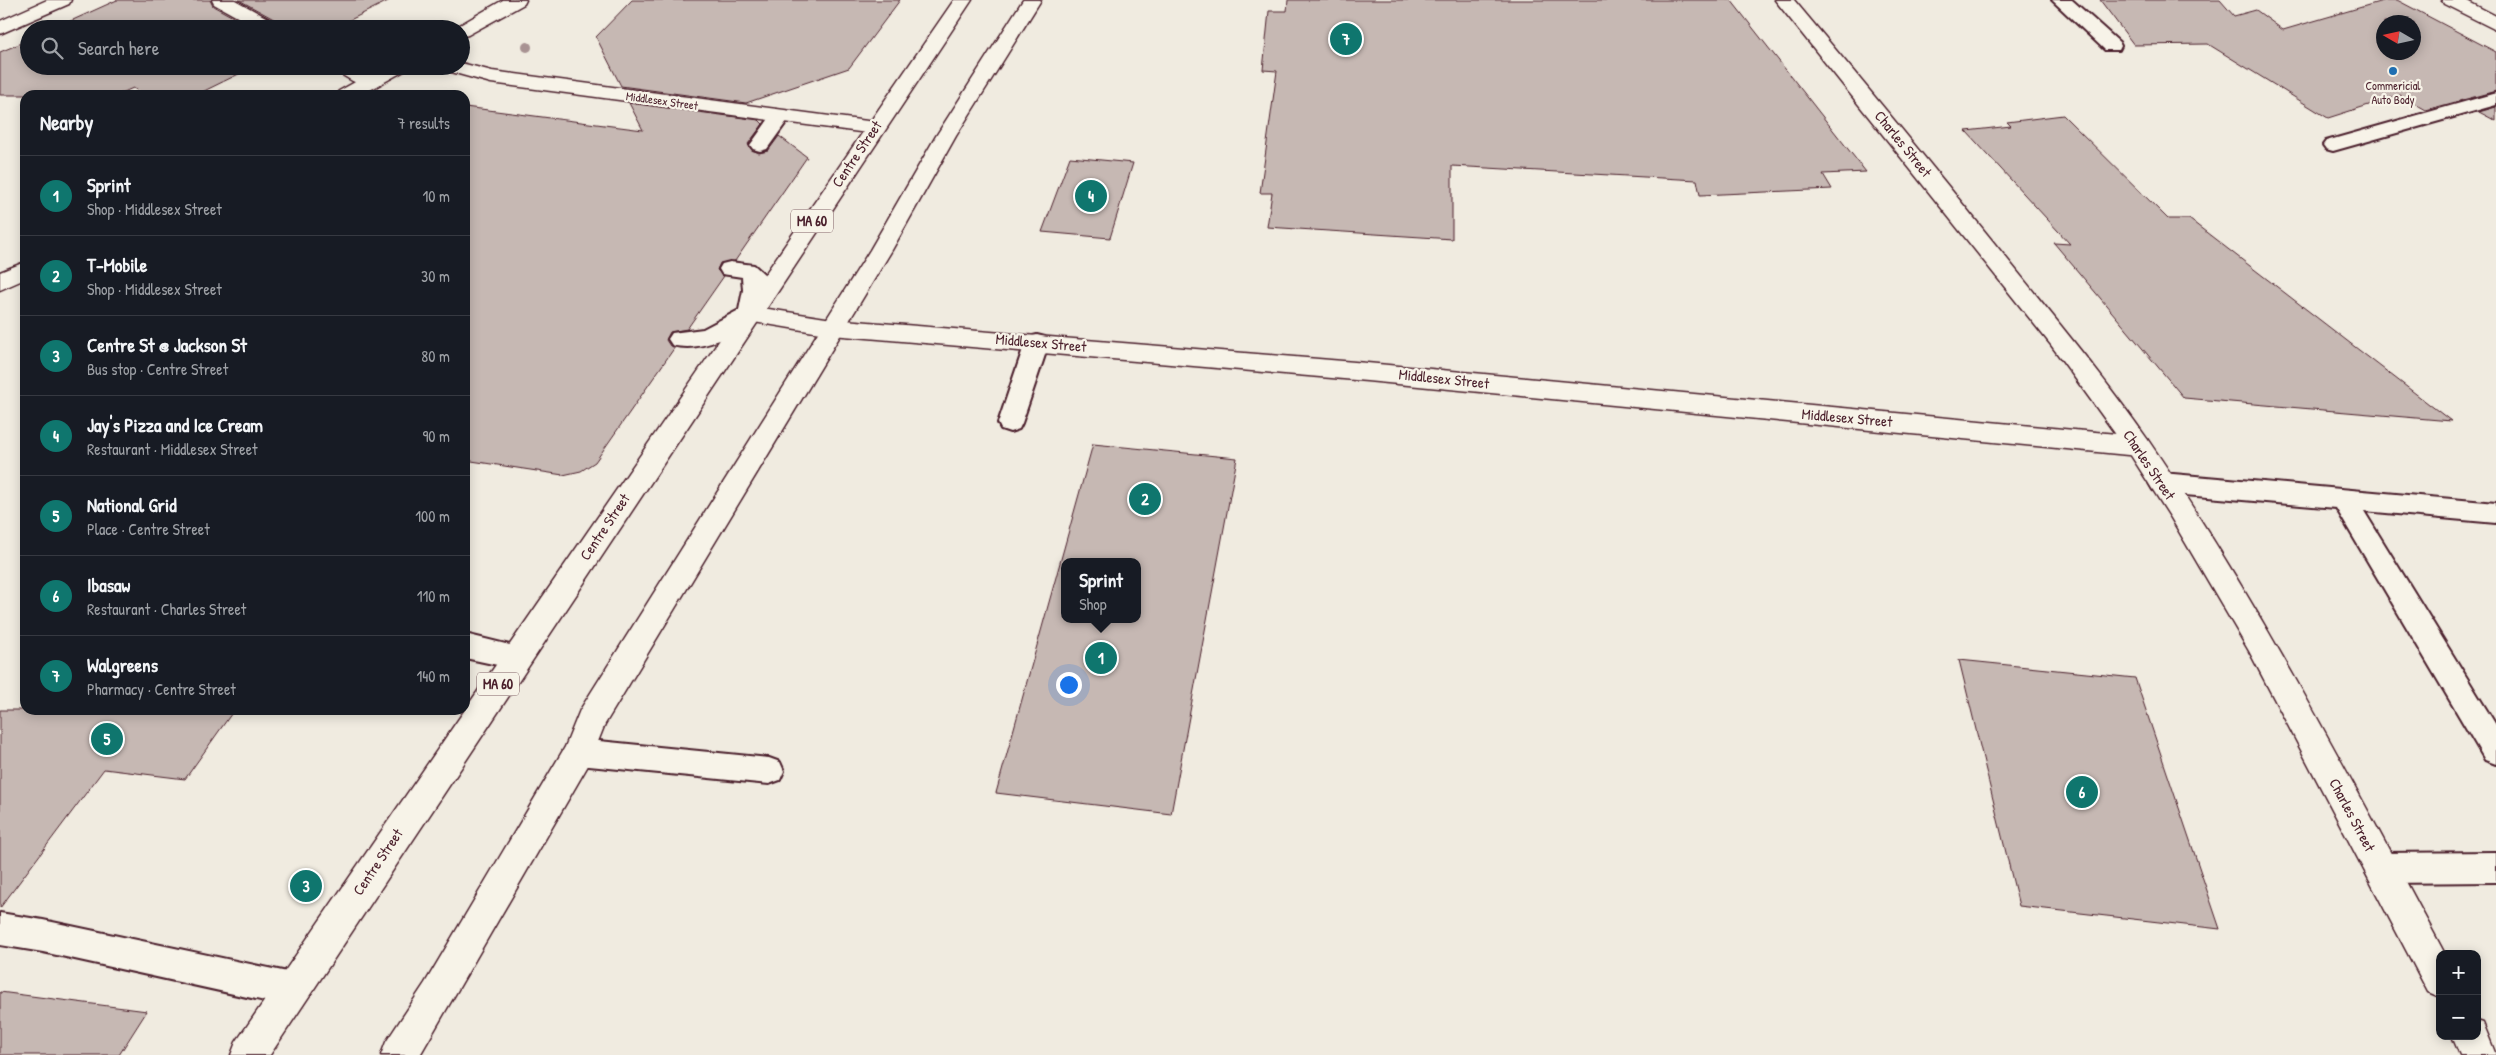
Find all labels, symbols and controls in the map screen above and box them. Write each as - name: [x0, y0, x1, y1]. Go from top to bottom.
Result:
- north arrow: [2376, 15, 2421, 60]
- search box: [20, 20, 470, 75]
- pin: 7: [1330, 20, 1362, 58]
- icon: search: [38, 34, 66, 62]
- text: Search here: [78, 35, 159, 61]
- marker: Commericial Auto Body: [2387, 65, 2399, 77]
- place label: Commericial Auto Body: [2365, 77, 2421, 108]
- street label: Middlesex Street: [625, 87, 700, 114]
- street label: Charles Street: [1870, 106, 1937, 182]
- text: Nearby: [40, 108, 93, 137]
- text: 7 results: [397, 112, 450, 134]
- street label: Centre Street: [827, 116, 887, 191]
- text: Sprint: [87, 172, 131, 198]
- pin: 4: [1075, 177, 1107, 215]
- text: 1: [53, 185, 59, 207]
- text: 10 m: [422, 185, 450, 207]
- text: Shop · Middlesex Street: [87, 198, 222, 220]
- road number: MA 60: [791, 210, 833, 232]
- text: T-Mobile: [87, 252, 147, 278]
- text: 2: [52, 265, 60, 287]
- text: 30 m: [421, 265, 450, 287]
- text: Shop · Middlesex Street: [87, 278, 222, 300]
- street label: Middlesex Street: [995, 328, 1088, 357]
- text: Centre St @ Jackson St: [87, 332, 247, 358]
- text: 3: [52, 345, 60, 367]
- text: 80 m: [421, 345, 450, 367]
- text: Bus stop · Centre Street: [87, 358, 228, 380]
- street label: Middlesex Street: [1398, 363, 1491, 394]
- street label: Middlesex Street: [1801, 403, 1894, 432]
- text: Jay's Pizza and Ice Cream: [87, 412, 263, 438]
- text: 4: [53, 425, 59, 447]
- text: 90 m: [422, 425, 450, 447]
- street label: Charles Street: [2118, 426, 2181, 505]
- text: Restaurant · Middlesex Street: [87, 438, 258, 460]
- pin: 2: [1129, 480, 1161, 518]
- street label: Centre Street: [575, 489, 635, 564]
- text: National Grid: [87, 492, 177, 518]
- text: 5: [53, 505, 59, 527]
- text: 100 m: [415, 505, 450, 527]
- text: Place · Centre Street: [87, 518, 210, 540]
- popup: [1061, 558, 1141, 623]
- text: Sprint: [1079, 567, 1123, 593]
- text: Ibasaw: [87, 572, 130, 598]
- text: 6: [53, 585, 59, 607]
- text: 110 m: [417, 585, 450, 607]
- text: Shop: [1079, 593, 1107, 615]
- text: Restaurant · Charles Street: [87, 598, 246, 620]
- pin: 1: [1085, 639, 1117, 677]
- text: Walgreens: [87, 652, 158, 678]
- text: 7: [52, 665, 60, 687]
- text: 140 m: [416, 665, 450, 687]
- road number: MA 60: [477, 672, 519, 696]
- your location: [1056, 672, 1082, 698]
- text: Pharmacy · Centre Street: [87, 678, 236, 700]
- pin: 5: [91, 720, 123, 758]
- pin: 6: [2066, 773, 2098, 811]
- street label: Charles Street: [2324, 774, 2381, 856]
- street label: Centre Street: [348, 824, 408, 899]
- pin: 3: [290, 867, 322, 905]
- map controls: [2436, 950, 2481, 1040]
- button: +: [2436, 950, 2481, 995]
- button: −: [2436, 995, 2481, 1040]

